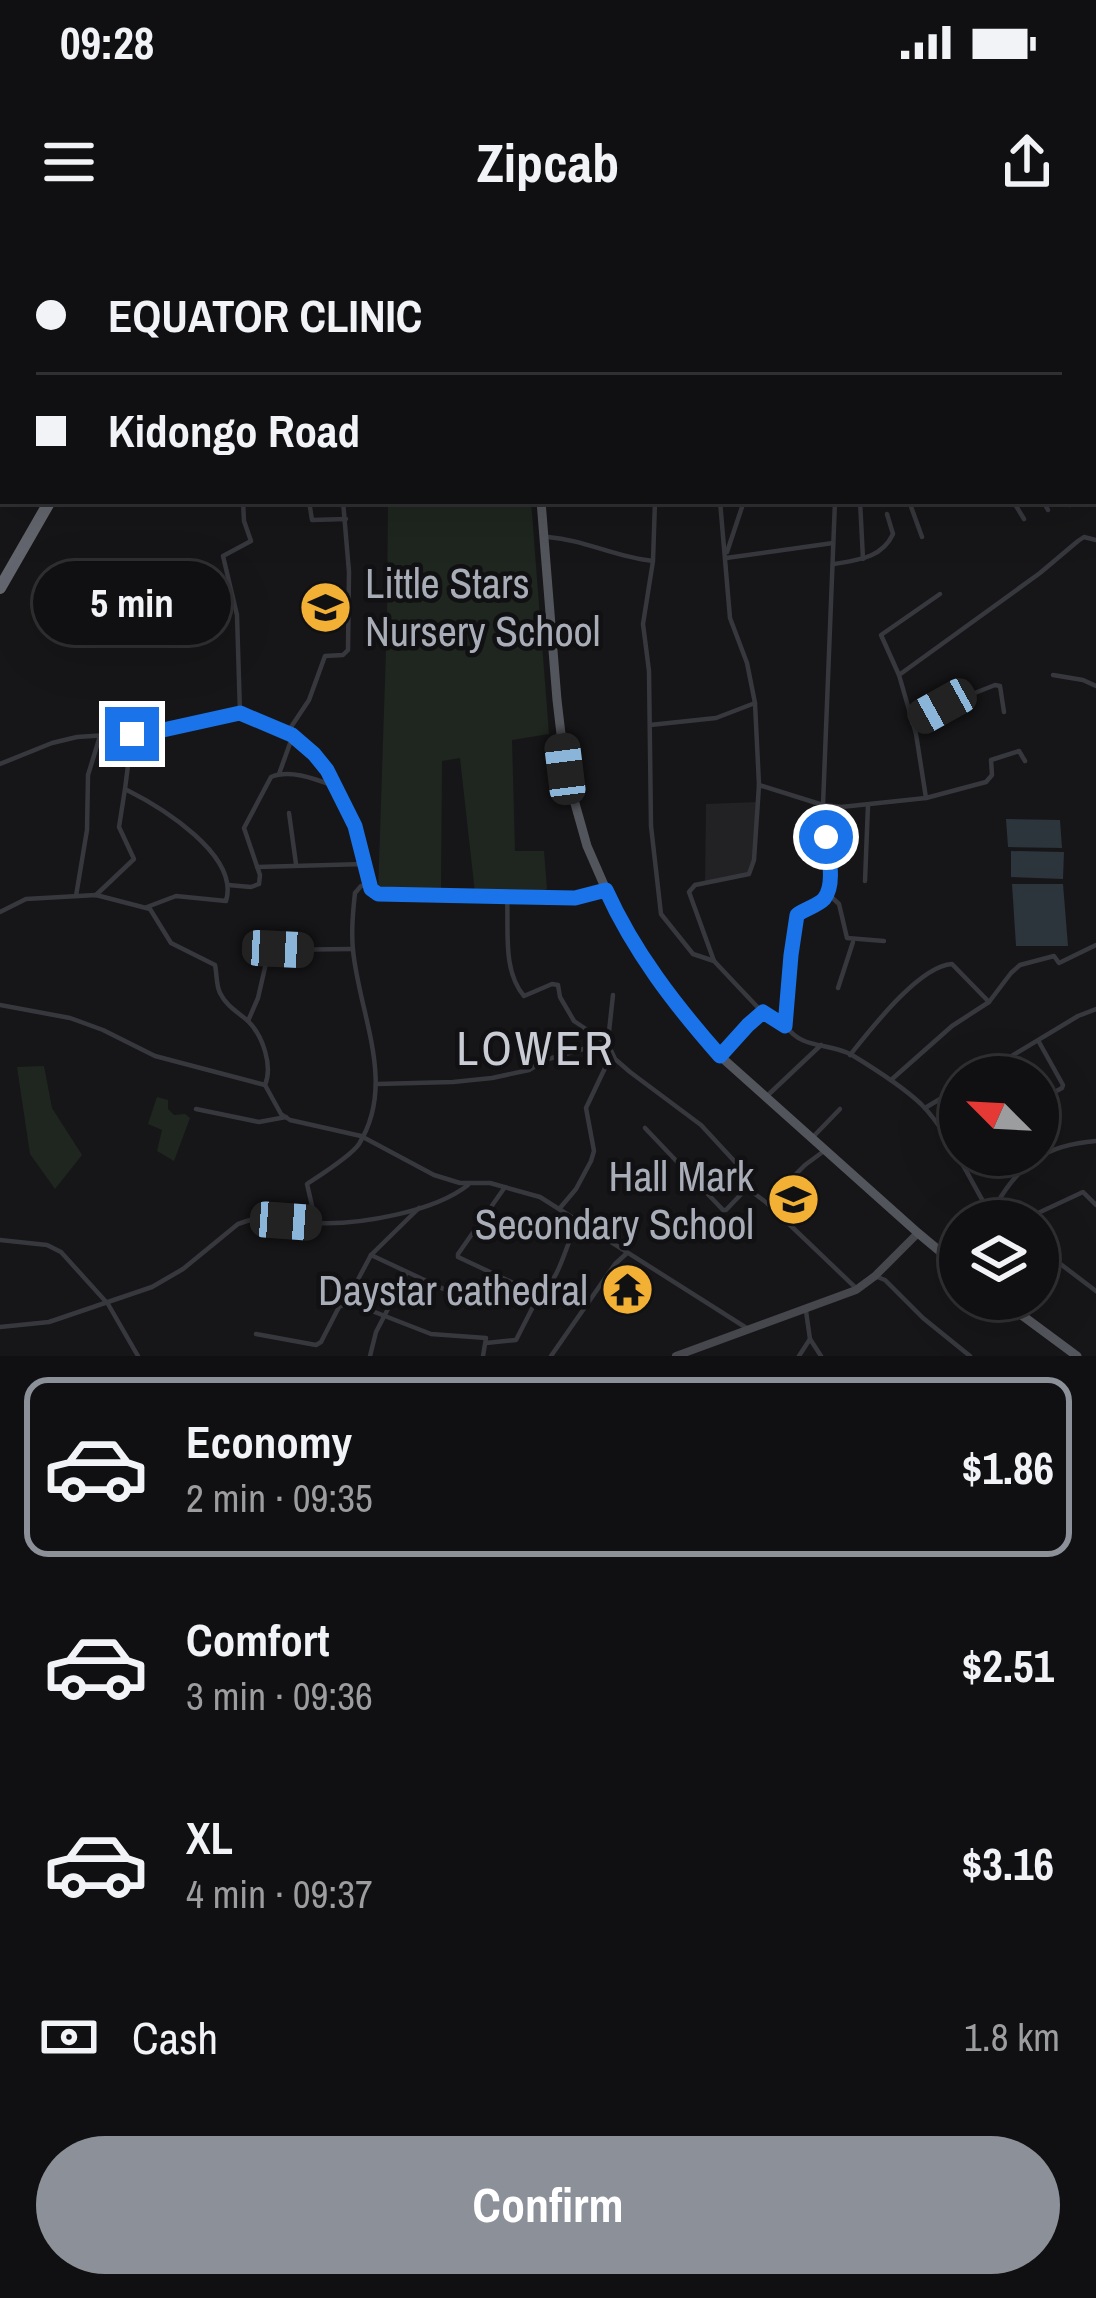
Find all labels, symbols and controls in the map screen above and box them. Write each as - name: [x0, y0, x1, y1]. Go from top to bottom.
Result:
- text: 09:28: [60, 12, 154, 73]
- text: Zipcab: [477, 126, 619, 199]
- icon: menu: [36, 129, 102, 195]
- icon: share: [994, 129, 1060, 195]
- text: EQUATOR CLINIC: [108, 285, 422, 346]
- text: Kidongo Road: [108, 400, 360, 461]
- place label: Little Stars Nursery School: [365, 555, 600, 659]
- callout: 5 min: [33, 560, 231, 644]
- text: 5 min: [90, 577, 174, 629]
- school or university icon: Little Stars Nursery School: [298, 579, 354, 635]
- car: [902, 673, 982, 739]
- route end: [105, 707, 159, 761]
- car: [543, 731, 587, 807]
- route start: [799, 810, 853, 864]
- car: [241, 929, 315, 969]
- district label: LOWER: [456, 1015, 616, 1080]
- north arrow: [939, 1056, 1059, 1176]
- map controls: [939, 1056, 1059, 1320]
- place label: Hall Mark Secondary School: [474, 1148, 755, 1252]
- school or university icon: Hall Mark Secondary School: [765, 1172, 821, 1228]
- button: layers: [939, 1200, 1059, 1320]
- car: [249, 1201, 323, 1241]
- place label: Daystar cathedral: [318, 1262, 588, 1318]
- temple icon: Daystar cathedral: [599, 1262, 655, 1318]
- text: Economy: [186, 1411, 352, 1472]
- icon: car: [42, 1413, 150, 1521]
- text: $1.86: [962, 1437, 1054, 1498]
- text: 2 min · 09:35: [186, 1472, 373, 1524]
- text: Comfort: [186, 1609, 329, 1670]
- icon: car: [42, 1611, 150, 1719]
- text: $2.51: [962, 1635, 1054, 1696]
- text: 3 min · 09:36: [186, 1670, 373, 1722]
- text: XL: [186, 1807, 233, 1868]
- icon: car: [42, 1809, 150, 1917]
- text: $3.16: [962, 1833, 1054, 1894]
- text: 4 min · 09:37: [186, 1868, 373, 1920]
- icon: cash: [36, 2004, 102, 2070]
- text: Cash: [132, 2007, 218, 2068]
- text: 1.8 km: [964, 2011, 1060, 2063]
- button: Confirm: [36, 2136, 1060, 2274]

